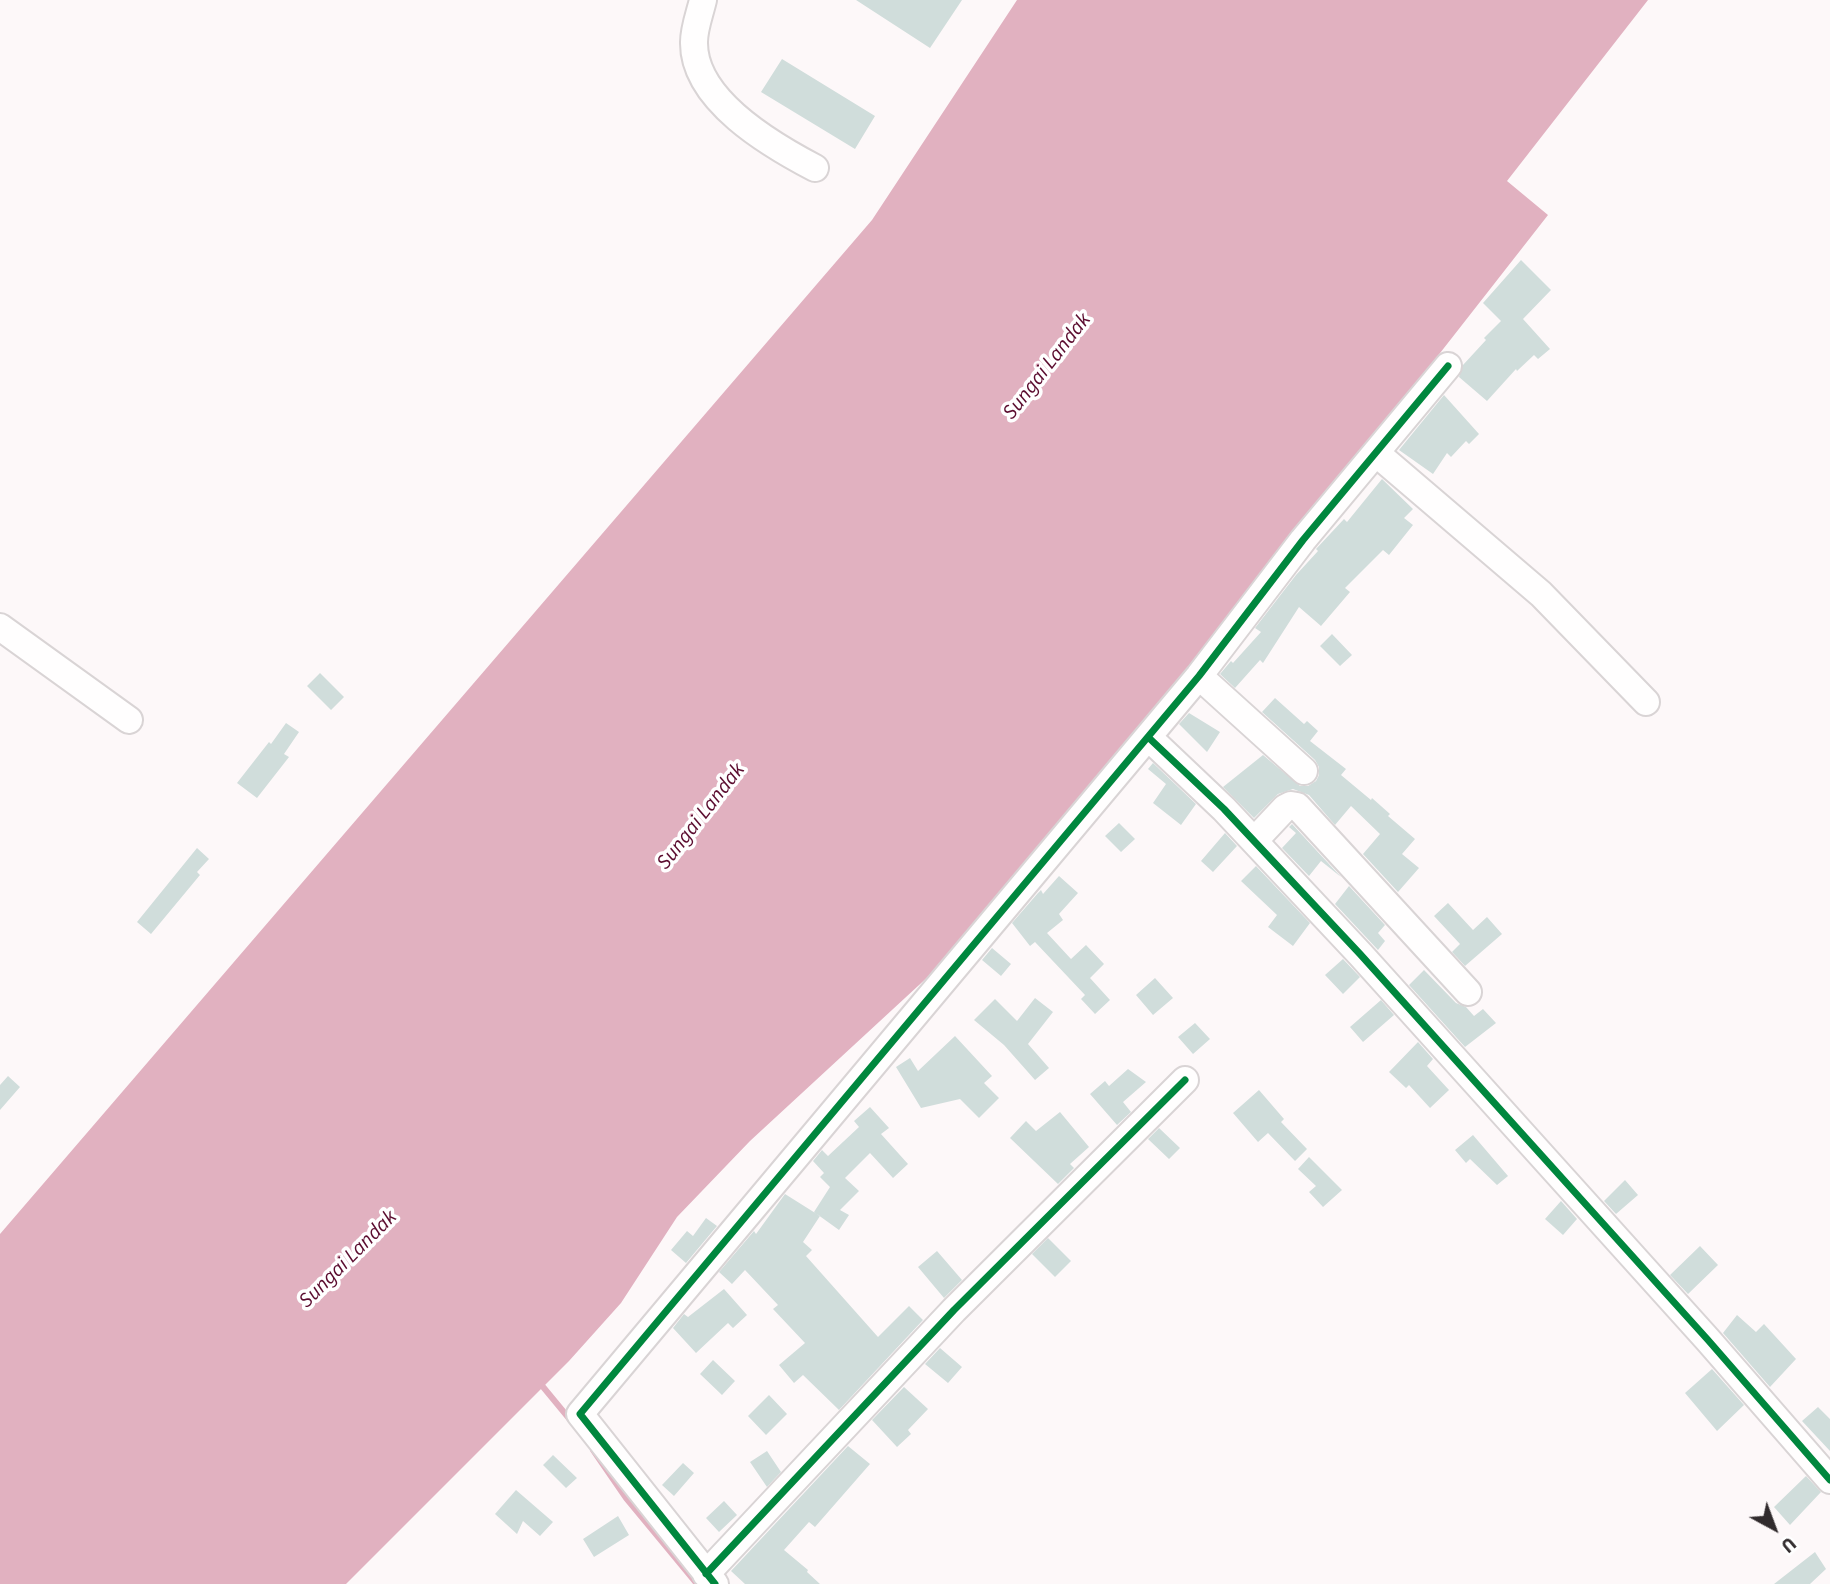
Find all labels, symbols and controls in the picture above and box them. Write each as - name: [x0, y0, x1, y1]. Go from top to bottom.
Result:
- water label: Sungai Landak: [999, 309, 1097, 425]
- water label: Sungai Landak: [653, 759, 751, 875]
- water label: Sungai Landak: [295, 1206, 403, 1314]
- north arrow: [1739, 1493, 1809, 1563]
- text: U: [1774, 1530, 1802, 1559]

